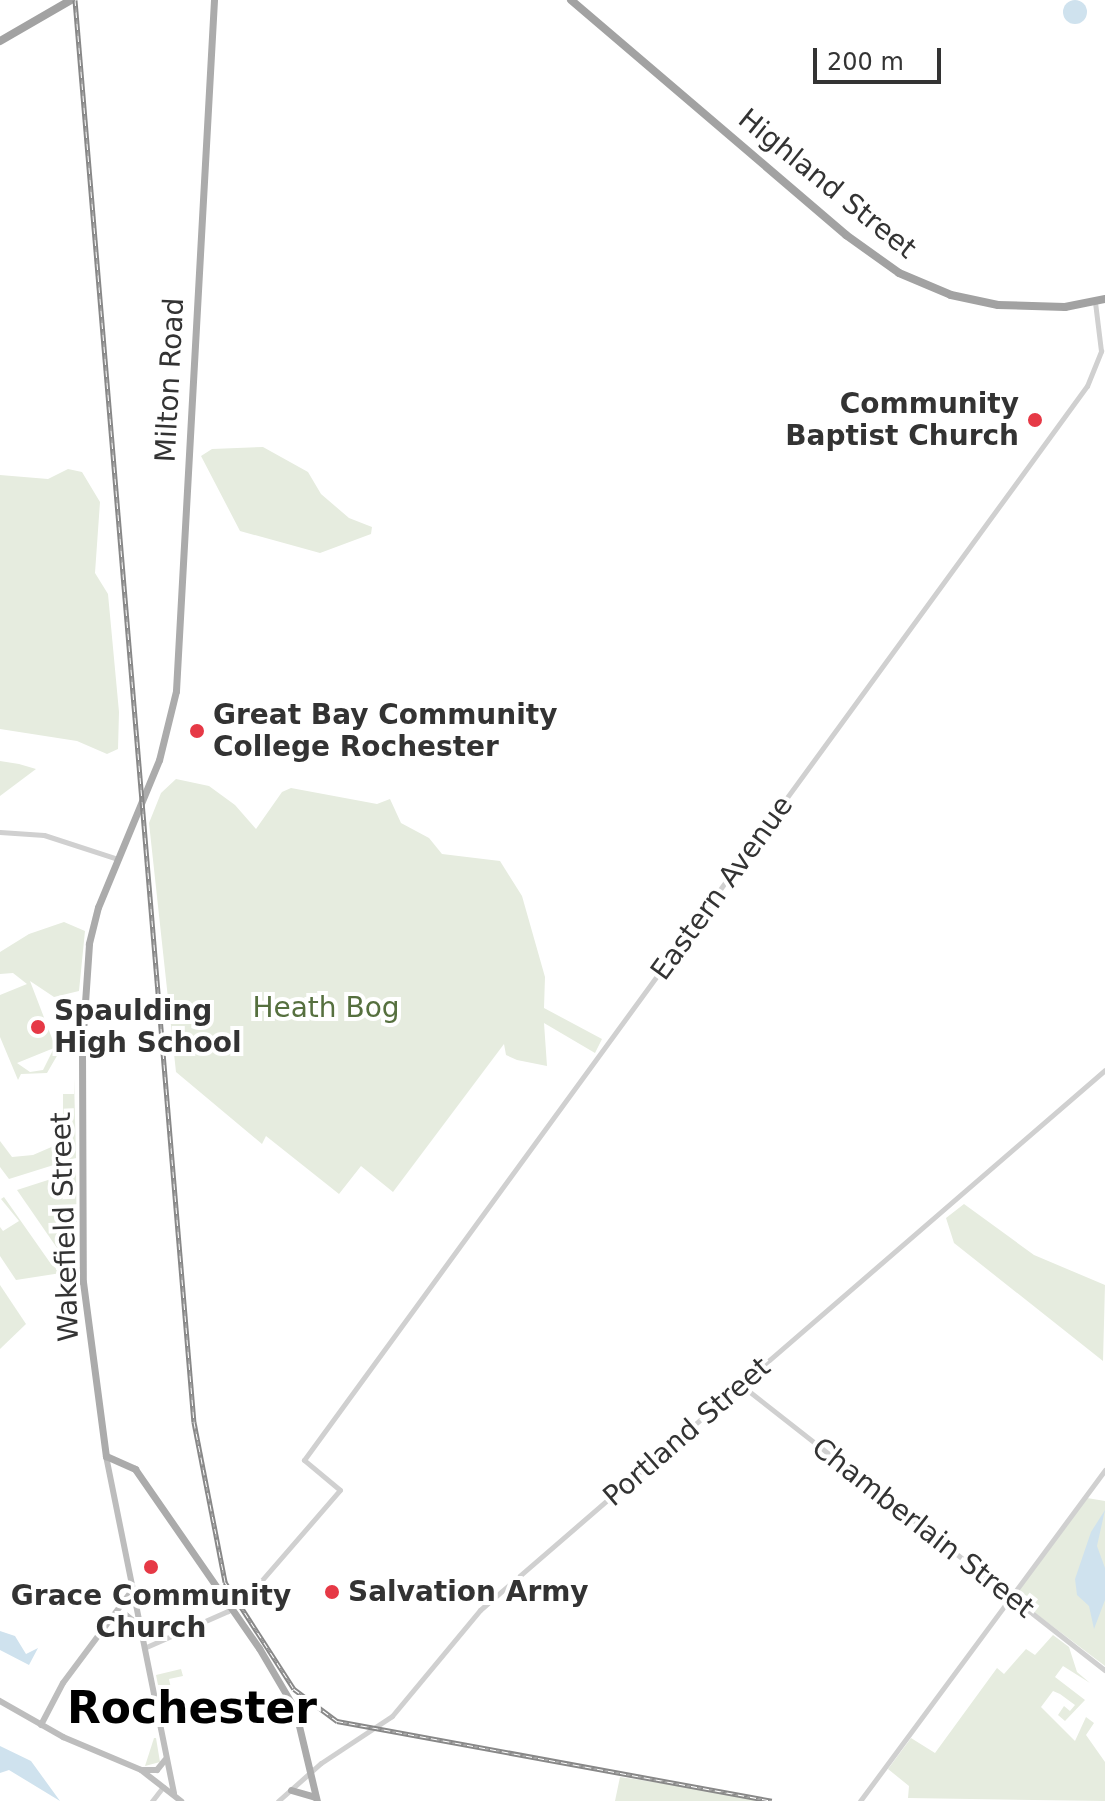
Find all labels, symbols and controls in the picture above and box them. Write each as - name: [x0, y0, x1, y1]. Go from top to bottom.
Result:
- scale bar: [817, 32, 945, 82]
- text: 200 m: [827, 48, 904, 76]
- street label: Highland Street: [731, 102, 923, 266]
- street label: Milton Road: [149, 297, 191, 463]
- place label: Community Baptist Church: [785, 387, 1019, 453]
- marker: Community Baptist Church: [1026, 411, 1044, 429]
- place label: Great Bay Community College Rochester: [213, 698, 557, 764]
- marker: Great Bay Community College Rochester: [188, 722, 206, 740]
- street label: Eastern Avenue: [644, 789, 800, 987]
- park label: Heath Bog: [252, 991, 400, 1025]
- place label: Spaulding High School: [54, 994, 242, 1060]
- marker: Spaulding High School: [29, 1018, 47, 1036]
- street label: Wakefield Street: [44, 1112, 86, 1342]
- street label: Portland Street: [597, 1350, 777, 1514]
- street label: Chamberlain Street: [805, 1431, 1041, 1625]
- marker: Grace Community Church: [142, 1558, 160, 1576]
- place label: Salvation Army: [348, 1575, 589, 1609]
- place label: Grace Community Church: [11, 1579, 291, 1645]
- marker: Salvation Army: [323, 1583, 341, 1601]
- district label: Rochester: [67, 1682, 317, 1734]

